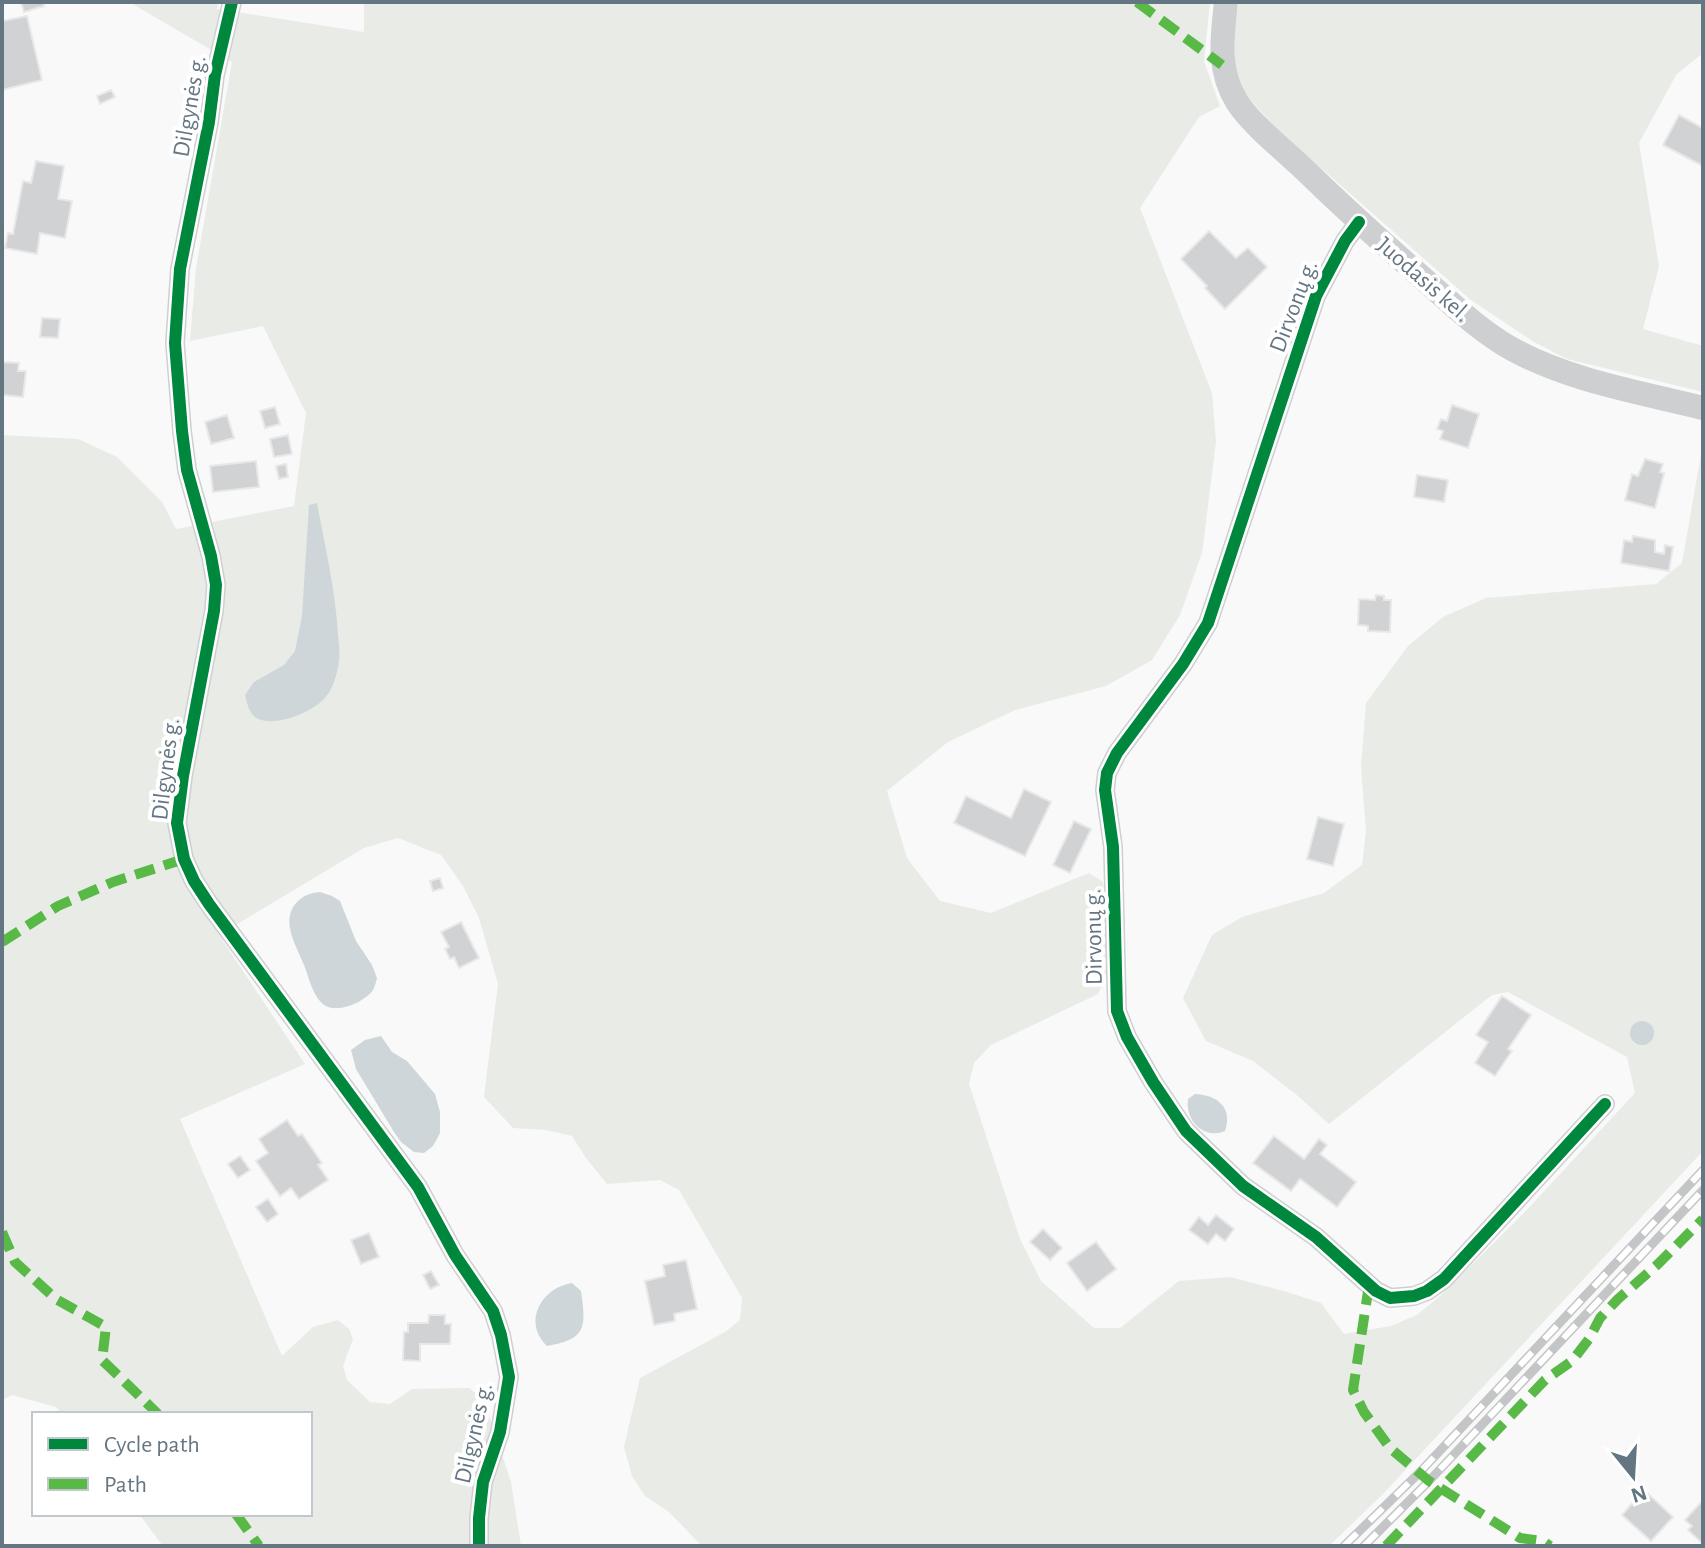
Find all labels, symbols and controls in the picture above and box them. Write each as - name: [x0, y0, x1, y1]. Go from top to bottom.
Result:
- street label: Dilgynės g.: [169, 54, 211, 159]
- street label: Juodasis kel.: [1372, 233, 1475, 327]
- street label: Dirvonų g.: [1265, 257, 1322, 356]
- street label: Dilgynės g.: [148, 717, 184, 822]
- street label: Dirvonų g.: [1081, 889, 1107, 985]
- street label: Dilgynės g.: [451, 1381, 497, 1486]
- legend: [32, 1412, 312, 1516]
- text: Cycle path: [104, 1433, 200, 1457]
- north arrow: [1593, 1436, 1673, 1516]
- text: Path: [104, 1473, 147, 1497]
- text: N: [1628, 1481, 1650, 1507]

